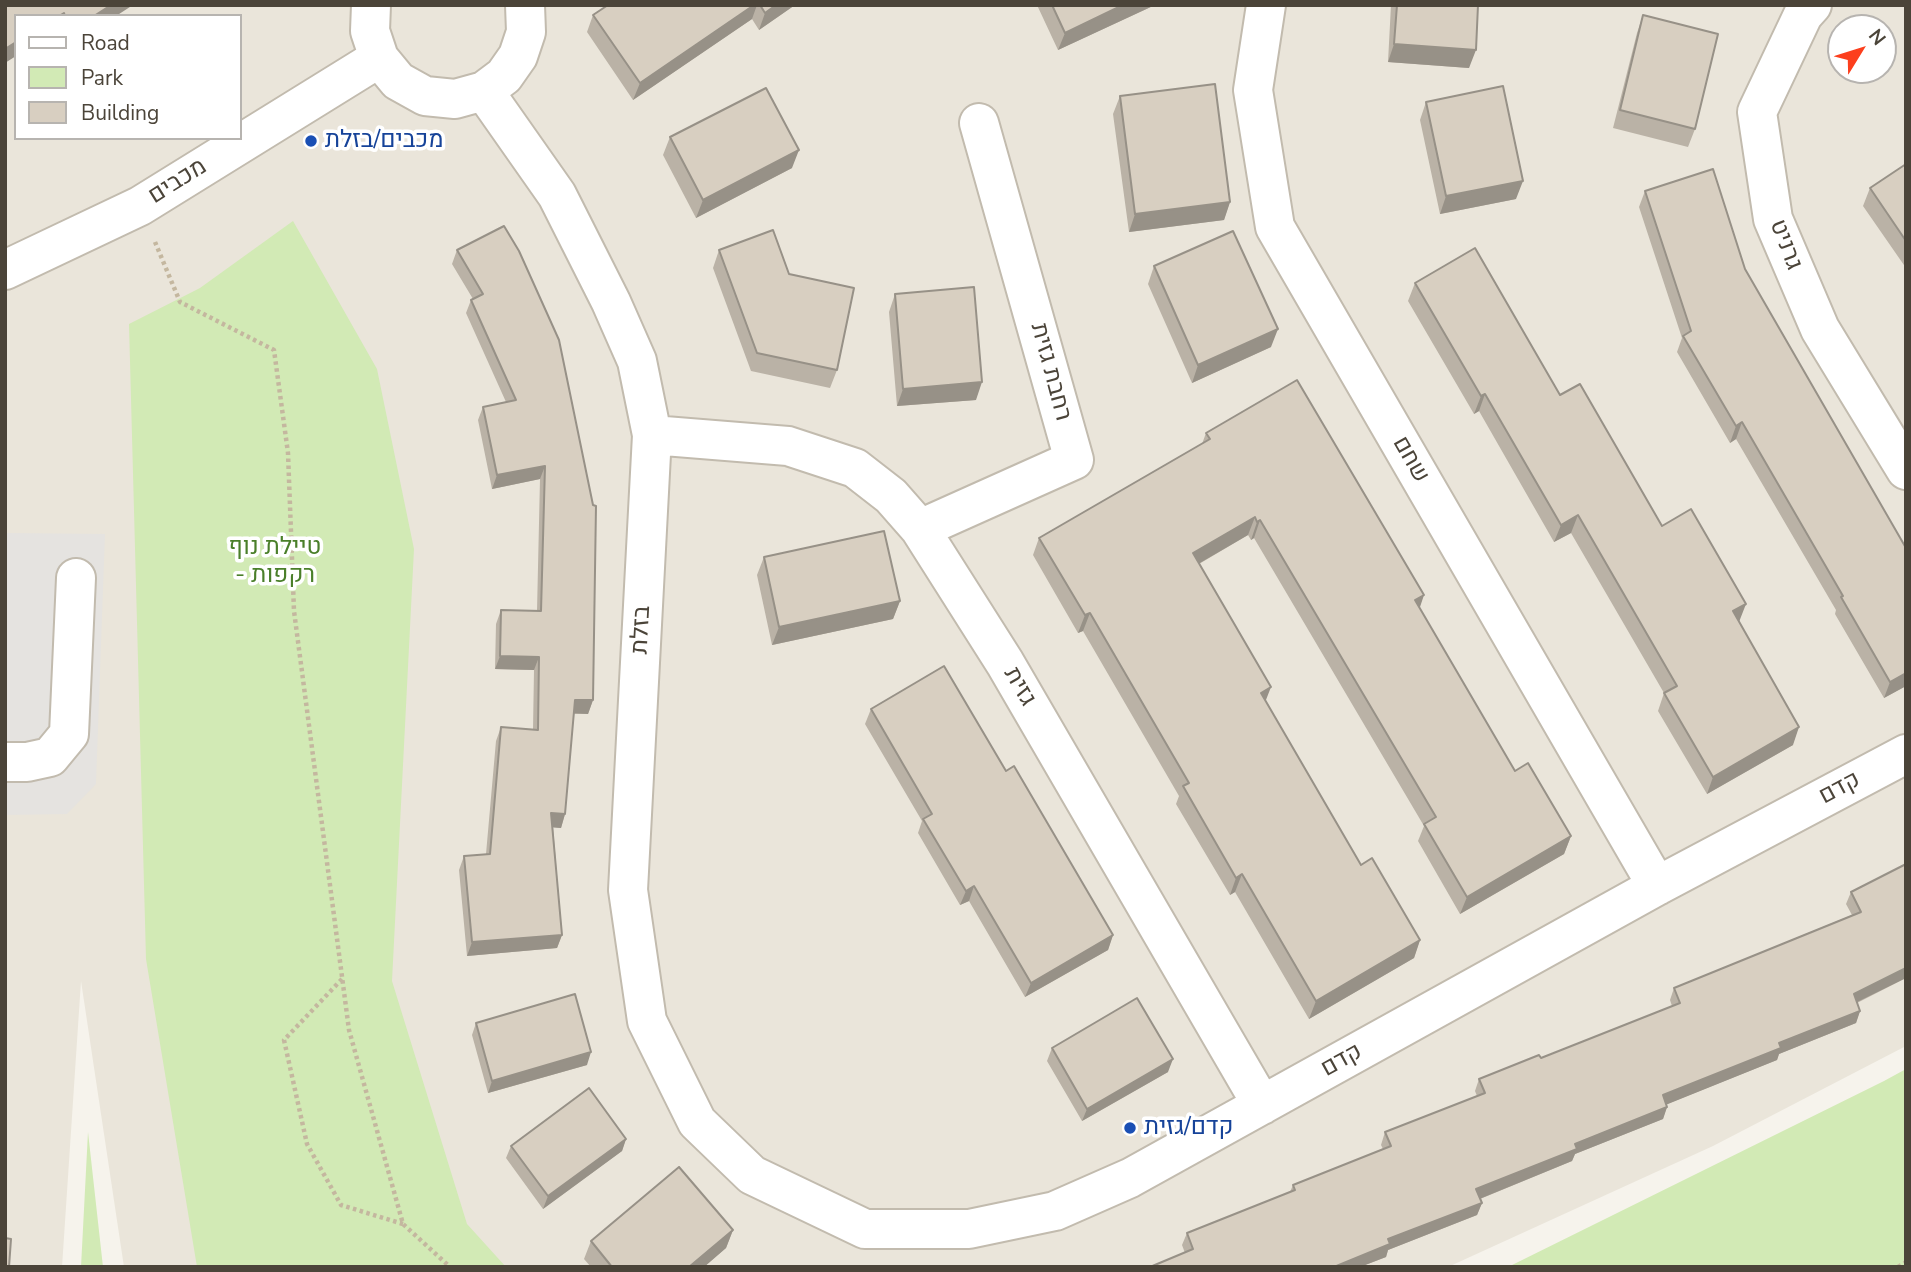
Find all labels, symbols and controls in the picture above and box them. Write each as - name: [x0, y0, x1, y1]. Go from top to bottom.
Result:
- legend: [14, 14, 242, 140]
- north arrow: [1827, 14, 1897, 84]
- text: N: [1862, 24, 1892, 51]
- text: Road: [81, 29, 130, 57]
- text: Park: [81, 64, 123, 92]
- text: Building: [81, 99, 159, 127]
- place label: מכבים/בזלת: [325, 127, 443, 155]
- marker: מכבים/בזלת: [303, 133, 319, 149]
- street label: מכבים: [144, 153, 212, 211]
- street label: גרניט: [1762, 216, 1808, 274]
- street label: רחבת גזית: [1023, 320, 1077, 424]
- street label: שחם: [1385, 432, 1435, 488]
- park label: טיילת נוף - רקפות: [229, 534, 321, 590]
- street label: בזלת: [626, 605, 658, 655]
- street label: גזית: [997, 662, 1041, 712]
- street label: קדם: [1814, 766, 1866, 812]
- street label: קדם: [1316, 1038, 1368, 1084]
- place label: קדם/גזית: [1144, 1114, 1233, 1142]
- marker: קדם/גזית: [1122, 1120, 1138, 1136]

